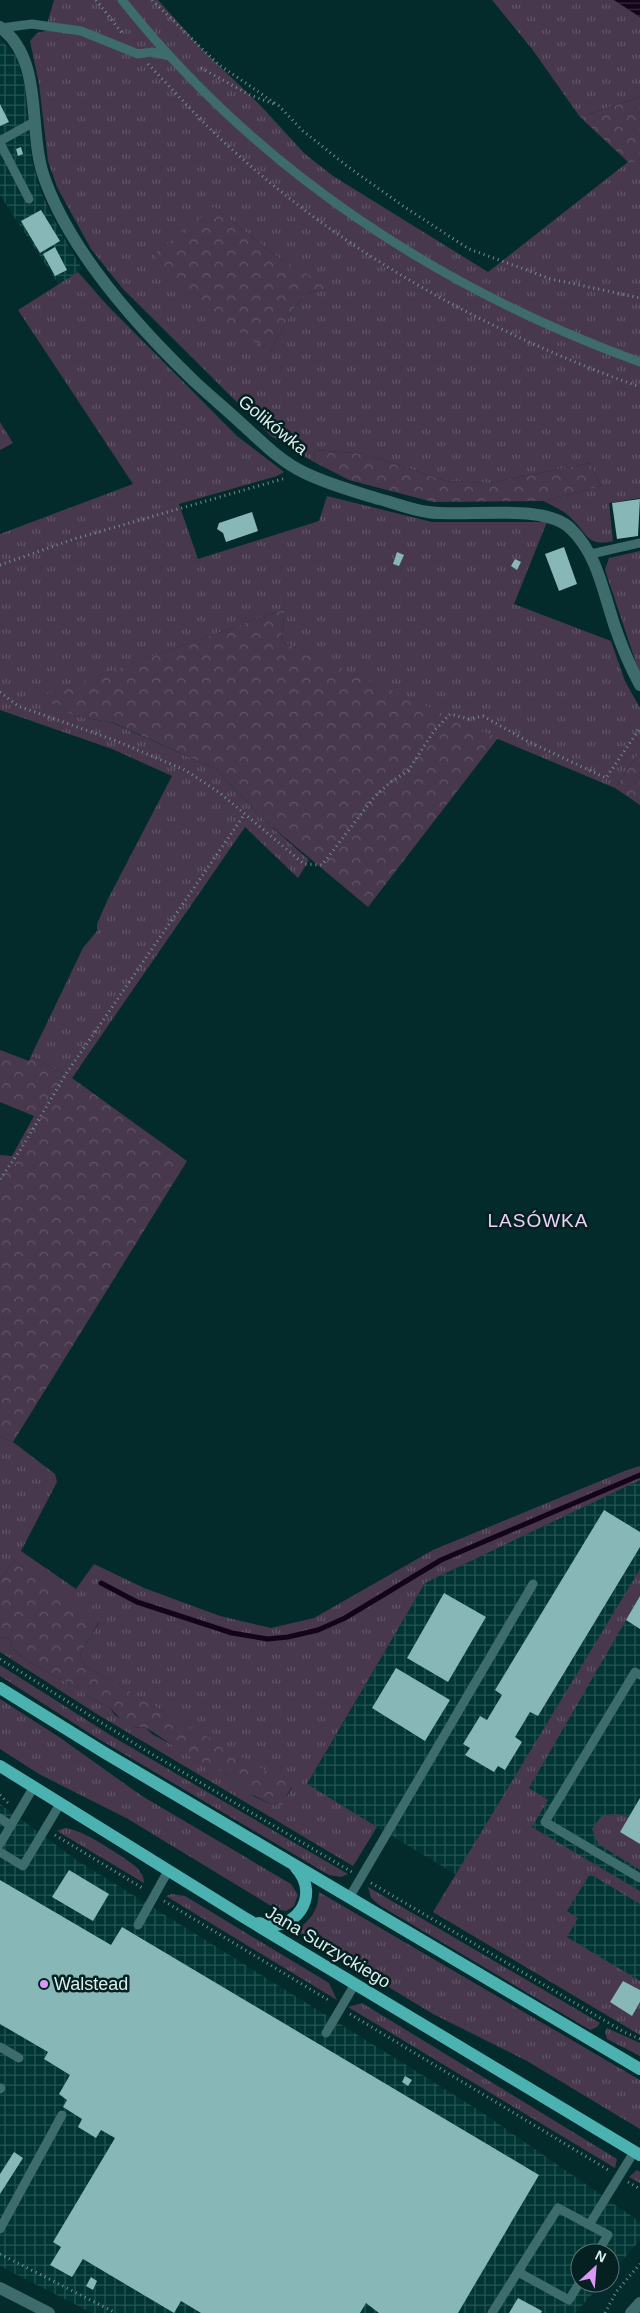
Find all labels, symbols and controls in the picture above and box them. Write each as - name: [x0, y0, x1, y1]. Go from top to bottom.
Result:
- street label: Golikówka: [234, 391, 312, 460]
- district label: LASÓWKA: [488, 1210, 588, 1231]
- street label: Jana Surzyckiego: [262, 1902, 394, 1992]
- place label: Walstead: [54, 1974, 128, 1994]
- marker: Walstead: [38, 1978, 50, 1990]
- north arrow: [570, 2243, 620, 2293]
- text: N: [593, 2247, 609, 2266]

